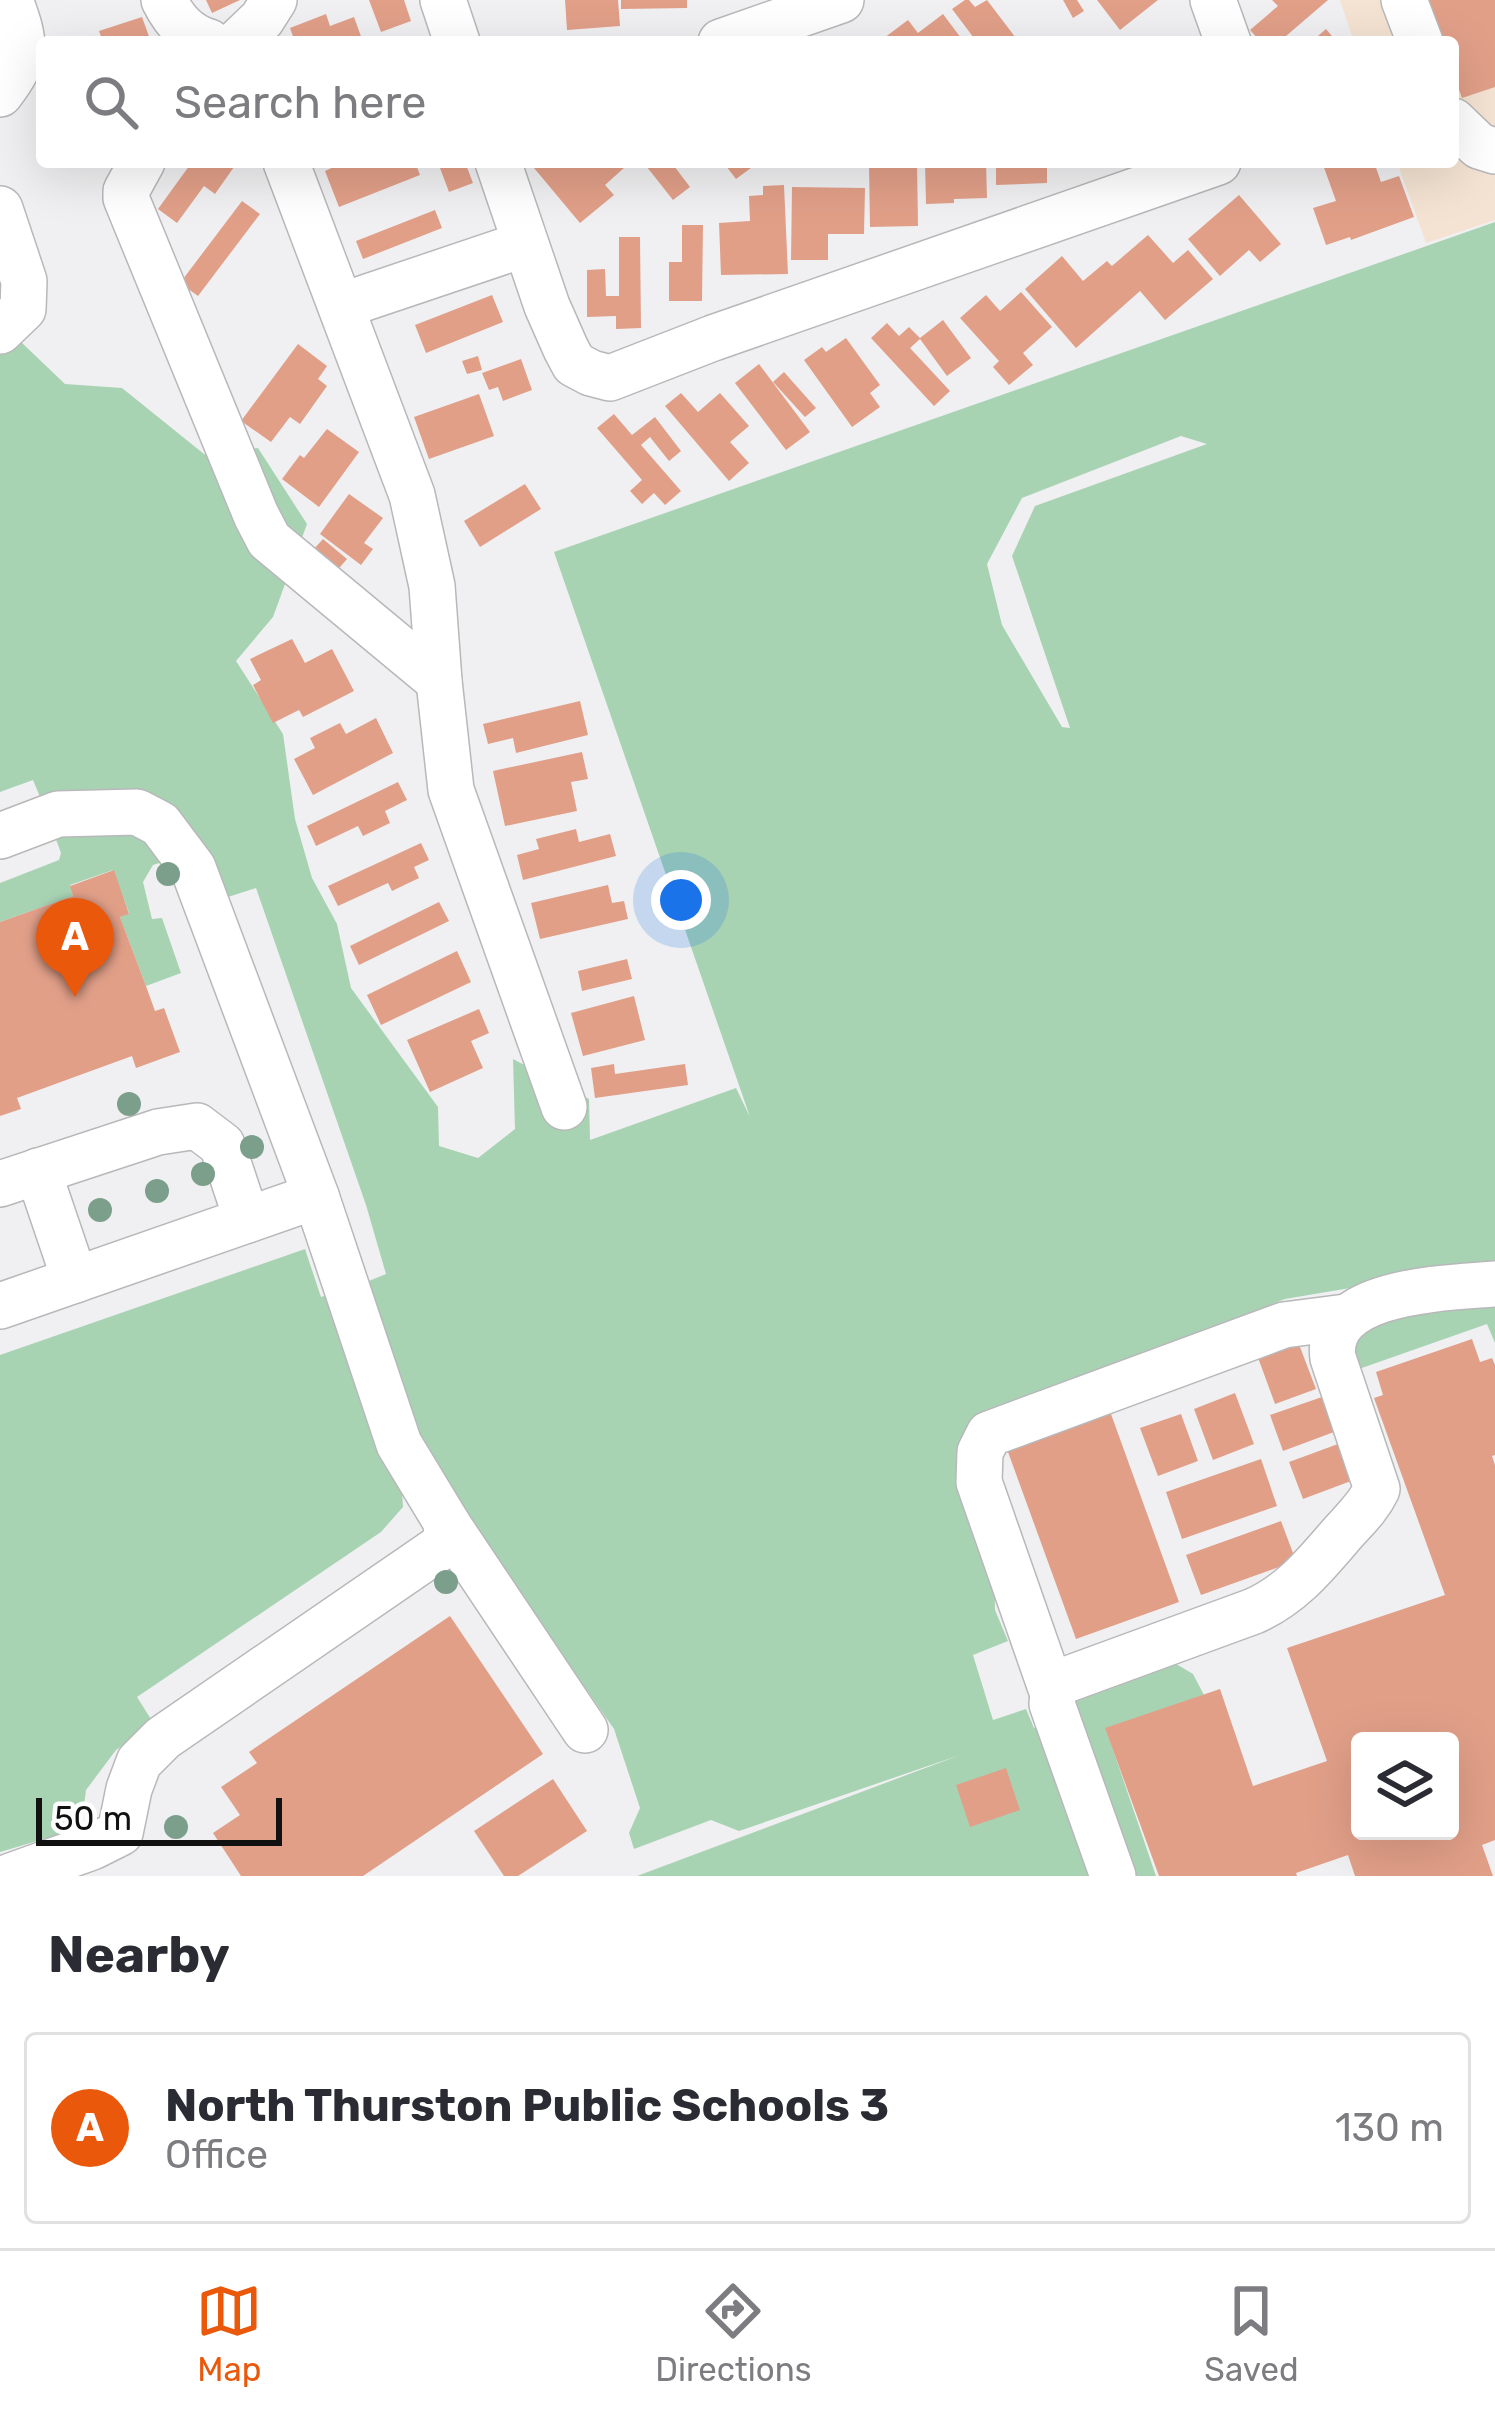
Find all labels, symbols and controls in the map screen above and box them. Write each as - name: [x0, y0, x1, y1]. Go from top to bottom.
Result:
- search box: [36, 36, 1459, 168]
- icon: search: [78, 69, 144, 135]
- text: Search here: [174, 76, 426, 129]
- your location: [651, 870, 711, 930]
- pin: A: [36, 898, 114, 997]
- map controls: [1351, 1732, 1459, 1840]
- button: layers: [1351, 1732, 1459, 1840]
- scale bar: [36, 1792, 282, 1845]
- text: 50 m: [54, 1799, 132, 1838]
- text: Nearby: [48, 1924, 230, 1985]
- text: North Thurston Public Schools 3: [165, 2079, 889, 2132]
- text: A: [76, 2105, 104, 2151]
- text: 130 m: [1335, 2105, 1444, 2151]
- text: Office: [165, 2132, 268, 2178]
- tab: Map: [196, 2278, 262, 2389]
- tab: Directions: [655, 2278, 812, 2389]
- tab: Saved: [1204, 2278, 1299, 2389]

